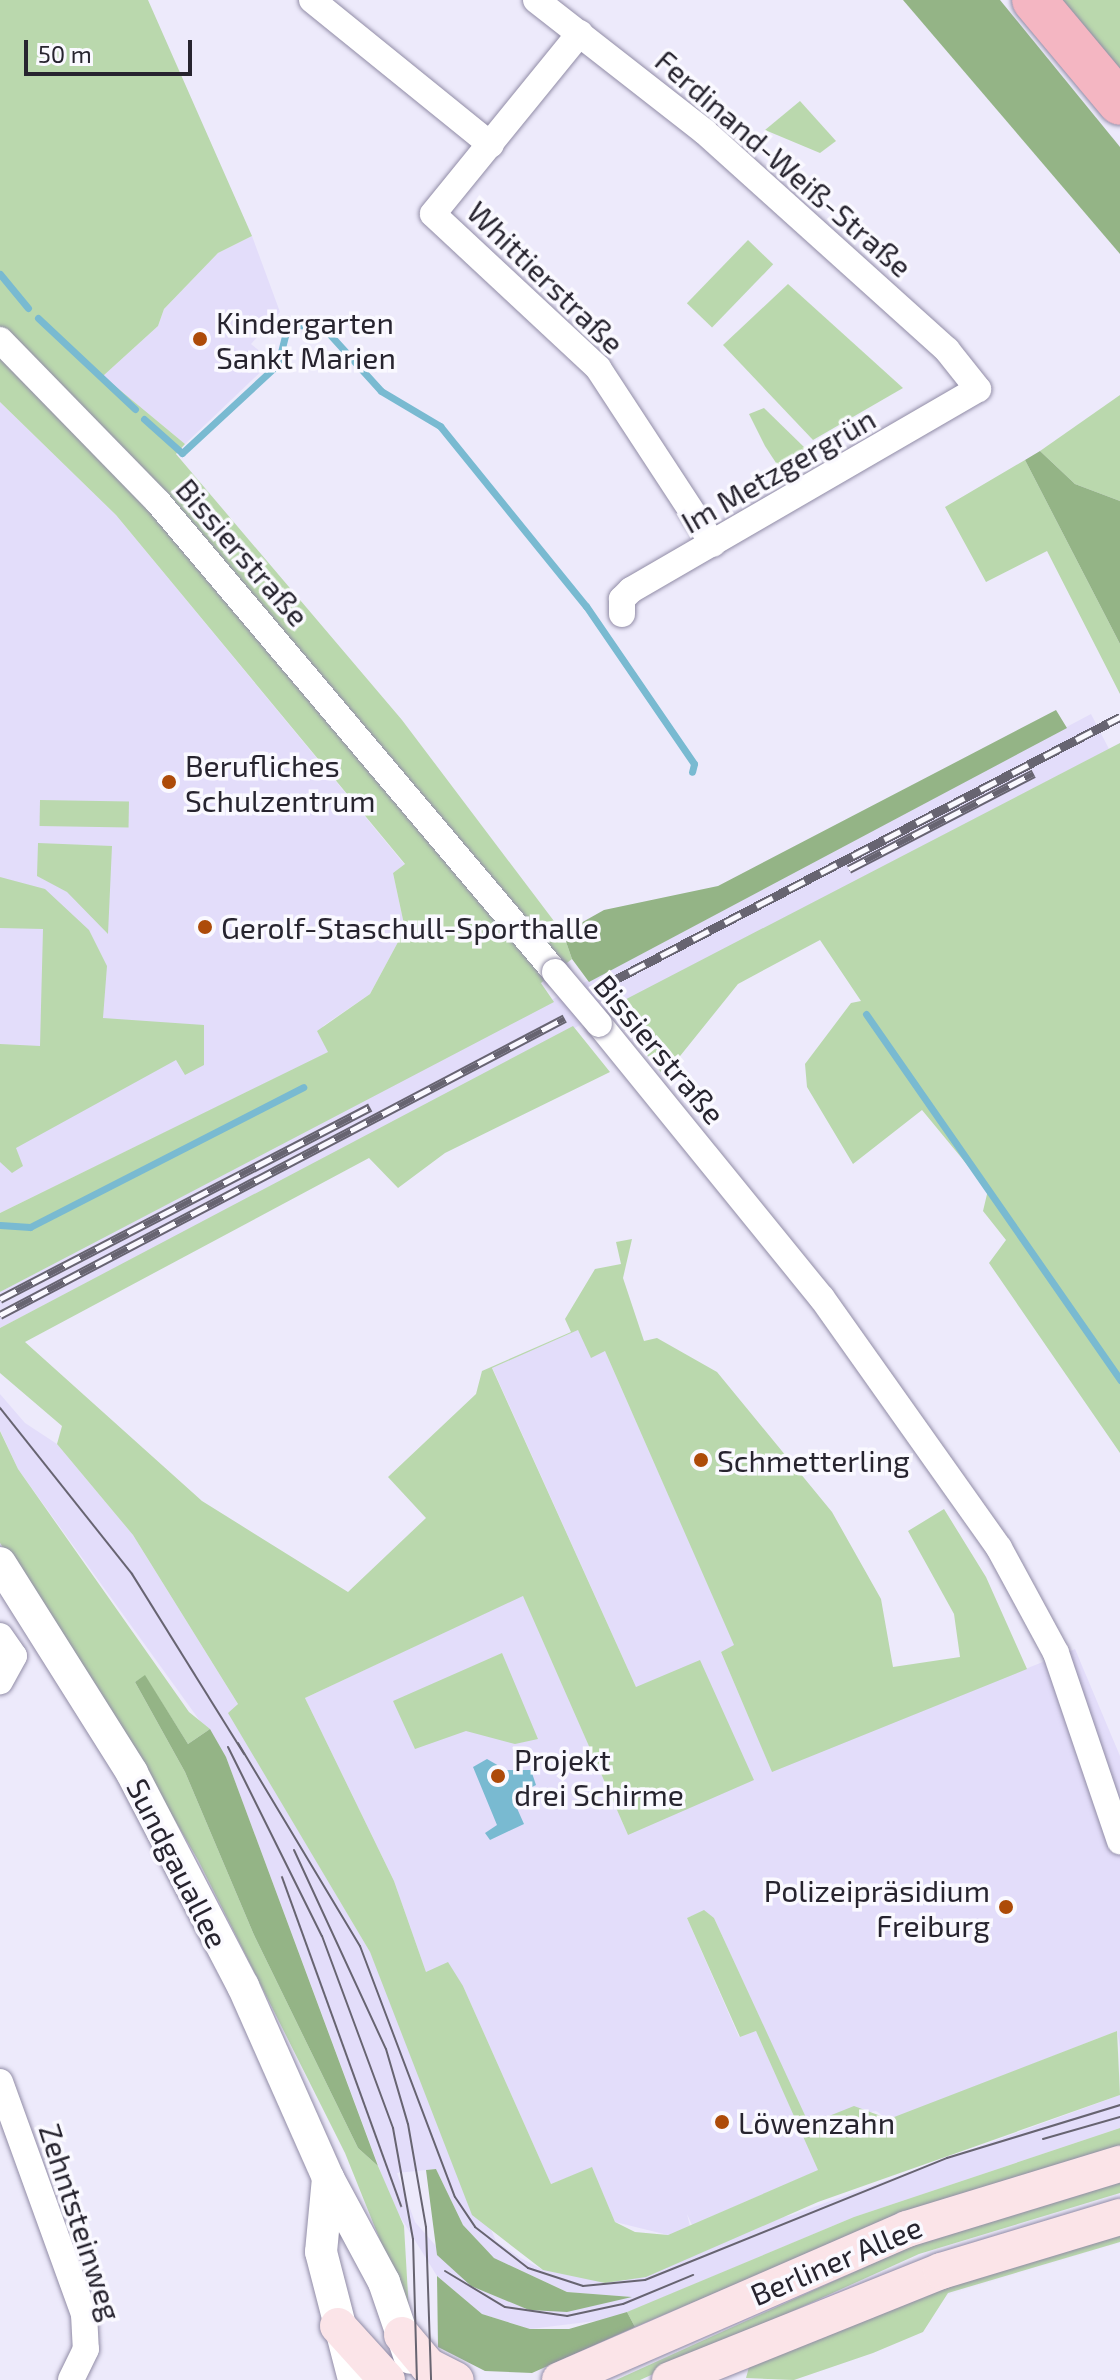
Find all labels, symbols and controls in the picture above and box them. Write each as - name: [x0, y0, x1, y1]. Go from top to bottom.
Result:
- scale bar: [28, 24, 196, 74]
- text: 50 m: [38, 39, 92, 68]
- street label: Ferdinand-Weiß-Straße: [649, 42, 919, 284]
- street label: Whittierstraße: [460, 193, 632, 361]
- place label: Kindergarten Sankt Marien: [216, 304, 396, 374]
- marker: Kindergarten Sankt Marien: [191, 330, 209, 348]
- street label: Im Metzgergrün: [675, 400, 881, 540]
- street label: Bissierstraße: [169, 471, 317, 633]
- place label: Berufliches Schulzentrum: [185, 747, 376, 818]
- marker: Berufliches Schulzentrum: [160, 773, 178, 791]
- place label: Gerolf-Staschull-Sporthalle: [221, 909, 599, 945]
- marker: Gerolf-Staschull-Sporthalle: [196, 918, 214, 936]
- street label: Bissierstraße: [587, 967, 733, 1131]
- place label: Schmetterling: [717, 1442, 910, 1478]
- marker: Schmetterling: [692, 1451, 710, 1469]
- place label: Projekt drei Schirme: [514, 1741, 684, 1812]
- marker: Projekt drei Schirme: [489, 1767, 507, 1785]
- street label: Sundgauallee: [120, 1772, 236, 1954]
- place label: Polizeipräsidium Freiburg: [764, 1872, 990, 1942]
- marker: Polizeipräsidium Freiburg: [997, 1898, 1015, 1916]
- place label: Löwenzahn: [738, 2104, 895, 2140]
- marker: Löwenzahn: [713, 2113, 731, 2131]
- street label: Zehntsteinweg: [32, 2119, 130, 2325]
- street label: Berliner Allee: [744, 2207, 928, 2313]

